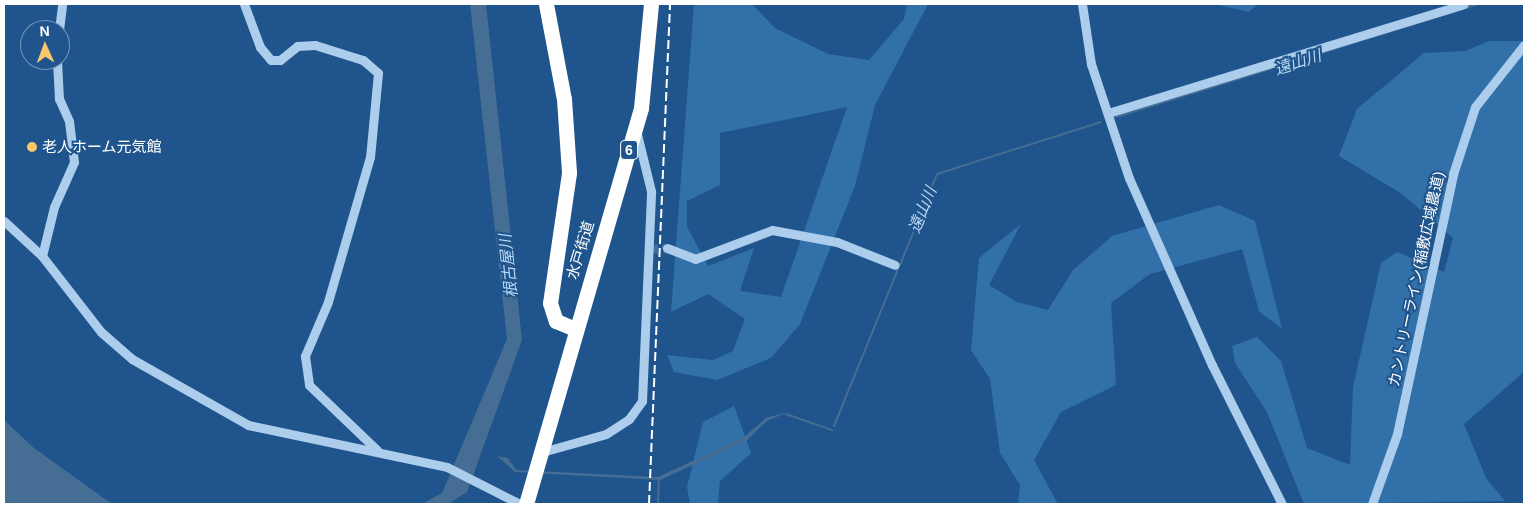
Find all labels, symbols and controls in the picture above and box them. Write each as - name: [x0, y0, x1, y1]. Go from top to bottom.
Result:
- north arrow: [20, 20, 70, 70]
- text: N: [39, 23, 50, 39]
- water label: 遠山川: [1272, 46, 1324, 80]
- place label: 老人ホーム元気館: [42, 138, 162, 156]
- road number: 6: [619, 138, 639, 162]
- marker: 老人ホーム元気館: [26, 141, 38, 153]
- street label: カントリーライン(稲敷広域農道): [1384, 170, 1448, 388]
- water label: 遠山川: [905, 184, 941, 236]
- street label: 水戸街道: [563, 219, 597, 281]
- water label: 根古屋川: [496, 233, 522, 299]

